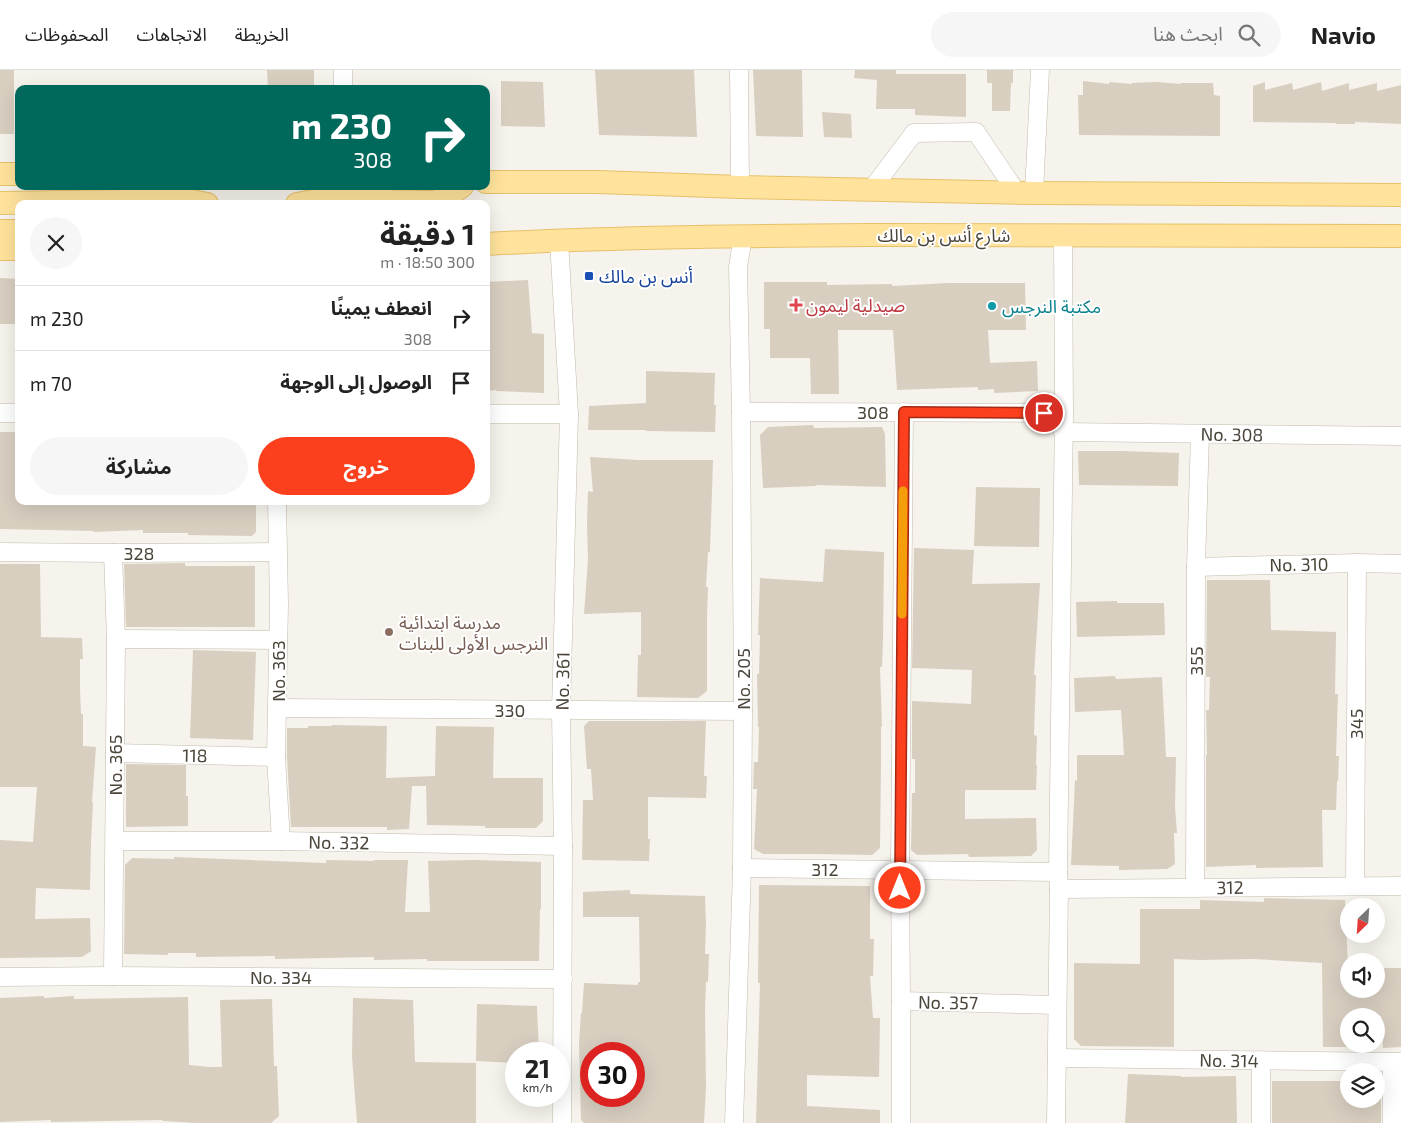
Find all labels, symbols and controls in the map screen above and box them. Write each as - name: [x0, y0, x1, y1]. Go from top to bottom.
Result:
- search box: [931, 12, 1281, 57]
- text: Navio: [1311, 20, 1376, 49]
- icon: search: [1235, 21, 1263, 49]
- text: ابحث هنا: [1153, 22, 1223, 45]
- text: المحفوظات: [25, 23, 109, 45]
- text: الاتجاهات: [137, 23, 207, 45]
- text: الخريطة: [235, 23, 289, 45]
- text: 230 m: [291, 104, 392, 146]
- icon: right: [410, 105, 475, 170]
- text: 308: [353, 146, 392, 172]
- text: 1 دقيقة: [380, 215, 475, 251]
- button: close: [30, 217, 82, 269]
- street label: شارع أنس بن مالك: [878, 224, 1010, 250]
- text: 300 m · 18:50: [380, 252, 475, 271]
- place label: أنس بن مالك: [599, 265, 693, 288]
- marker: أنس بن مالك: [583, 270, 595, 282]
- place label: صيدلية ليمون: [806, 294, 905, 317]
- place label: مكتبة النرجس: [1002, 295, 1101, 318]
- text: انعطف يمينًا: [331, 296, 432, 319]
- marker: صيدلية ليمون: [790, 299, 802, 311]
- marker: مكتبة النرجس: [986, 300, 998, 312]
- icon: right: [447, 304, 475, 332]
- text: 230 m: [30, 307, 84, 330]
- text: 308: [404, 329, 432, 348]
- icon: arrive: [447, 369, 475, 397]
- text: الوصول إلى الوجهة: [280, 370, 432, 393]
- text: 70 m: [30, 372, 72, 395]
- pin: [1023, 392, 1065, 434]
- icon: arrive: [1030, 399, 1058, 427]
- street label: 308: [857, 401, 889, 423]
- street label: No. 308: [1200, 422, 1264, 446]
- button: مشاركة: [30, 437, 248, 495]
- button: خروج: [258, 437, 475, 495]
- street label: 328: [123, 542, 155, 564]
- street label: No. 310: [1269, 552, 1329, 576]
- place label: مدرسة ابتدائية النرجس الأولى للبنات: [399, 611, 548, 655]
- marker: مدرسة ابتدائية النرجس الأولى للبنات: [383, 626, 395, 638]
- street label: No. 363: [267, 640, 289, 702]
- street label: 355: [1185, 646, 1207, 676]
- street label: No. 205: [732, 648, 754, 710]
- street label: No. 361: [550, 652, 574, 710]
- street label: 330: [495, 699, 525, 721]
- street label: 345: [1345, 709, 1367, 739]
- street label: No. 365: [104, 734, 126, 796]
- street label: 118: [182, 744, 208, 766]
- street label: No. 332: [308, 830, 370, 854]
- street label: 312: [811, 858, 839, 880]
- position arrow: [873, 861, 925, 913]
- street label: 312: [1216, 876, 1244, 898]
- north arrow: [1340, 898, 1385, 942]
- map controls: [1340, 898, 1385, 1108]
- button: sound: [1340, 953, 1385, 998]
- street label: No. 334: [250, 966, 312, 988]
- street label: No. 357: [918, 990, 978, 1014]
- button: search: [1340, 1008, 1385, 1053]
- speed limit sign: 30: [580, 1042, 645, 1107]
- street label: No. 314: [1199, 1048, 1259, 1072]
- text: 21: [525, 1053, 550, 1083]
- button: layers: [1340, 1063, 1385, 1108]
- text: km/h: [523, 1080, 552, 1094]

